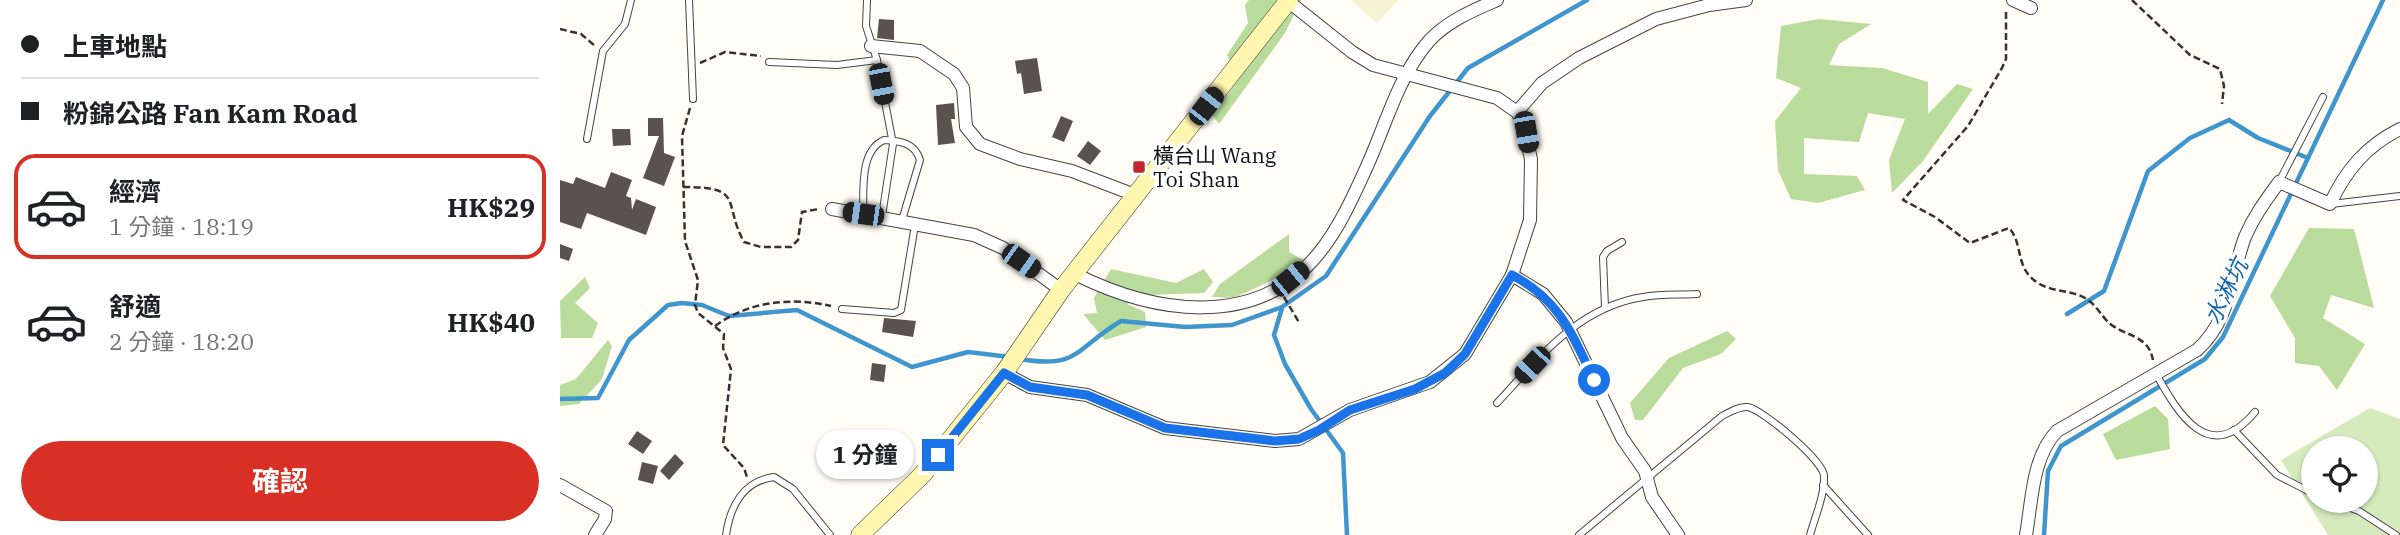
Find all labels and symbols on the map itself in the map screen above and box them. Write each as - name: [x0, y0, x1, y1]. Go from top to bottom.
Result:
- car: [867, 61, 896, 107]
- car: [1185, 83, 1228, 129]
- car: [1513, 109, 1540, 155]
- place label: 橫台山 Wang Toi Shan: [1153, 141, 1277, 193]
- marker: 橫台山 Wang Toi Shan: [1131, 159, 1147, 175]
- car: [841, 201, 886, 227]
- car: [998, 240, 1045, 282]
- water label: 水淋坑: [2196, 251, 2255, 329]
- car: [1268, 258, 1313, 300]
- car: [1510, 342, 1555, 388]
- route start: [1578, 364, 1610, 396]
- callout: 1 分鐘: [816, 430, 914, 480]
- route end: [922, 439, 954, 471]

